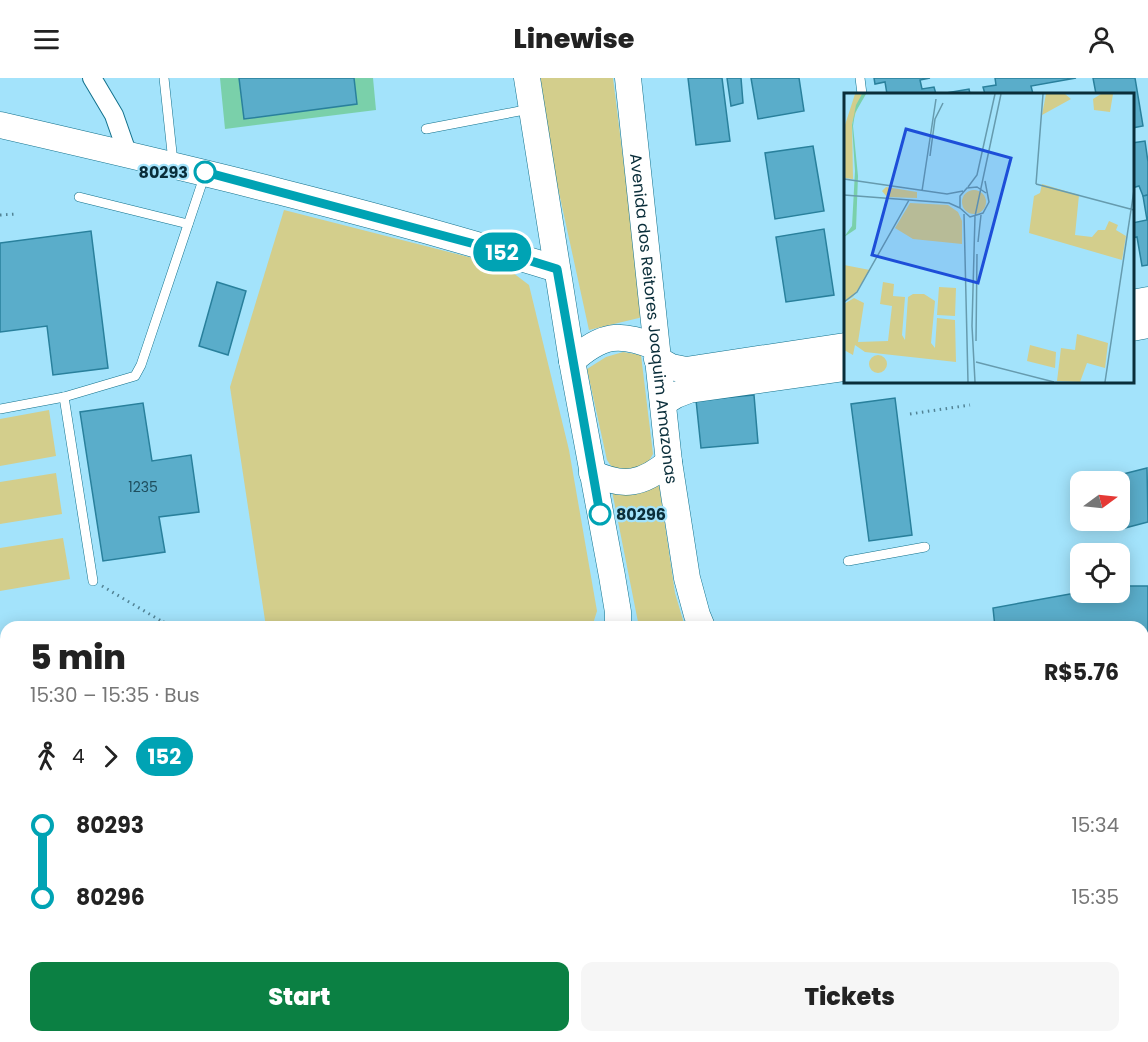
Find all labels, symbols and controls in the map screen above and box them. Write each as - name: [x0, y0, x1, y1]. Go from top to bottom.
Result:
- text: Linewise: [514, 20, 634, 57]
- icon: menu: [30, 23, 63, 56]
- icon: person: [1085, 23, 1118, 56]
- inset map: [844, 93, 1133, 382]
- street label: Avenida dos Reitores Joaquim Amazonas: [625, 152, 684, 485]
- place label: 80293: [139, 161, 188, 184]
- marker: 80293: [194, 161, 216, 183]
- line badge: 152: [468, 232, 536, 272]
- text: 152: [485, 238, 519, 267]
- north arrow: [1070, 471, 1130, 531]
- map controls: [1070, 471, 1130, 603]
- house number: 1235: [128, 477, 158, 497]
- marker: 80296: [589, 503, 611, 525]
- place label: 80296: [616, 503, 666, 526]
- button: locate: [1070, 543, 1130, 603]
- text: 5 min: [30, 634, 126, 681]
- text: R$5.76: [1044, 657, 1119, 688]
- text: 15:30 – 15:35 · Bus: [30, 681, 200, 709]
- icon: walk: [30, 740, 63, 773]
- icon: forward: [94, 740, 127, 773]
- text: 4: [72, 742, 85, 770]
- text: 152: [148, 742, 181, 771]
- text: 80293: [76, 810, 144, 841]
- text: 15:34: [1071, 811, 1119, 839]
- text: 80296: [76, 882, 145, 913]
- text: 15:35: [1071, 883, 1119, 911]
- button: Start: [30, 962, 569, 1031]
- button: Tickets: [581, 962, 1119, 1031]

